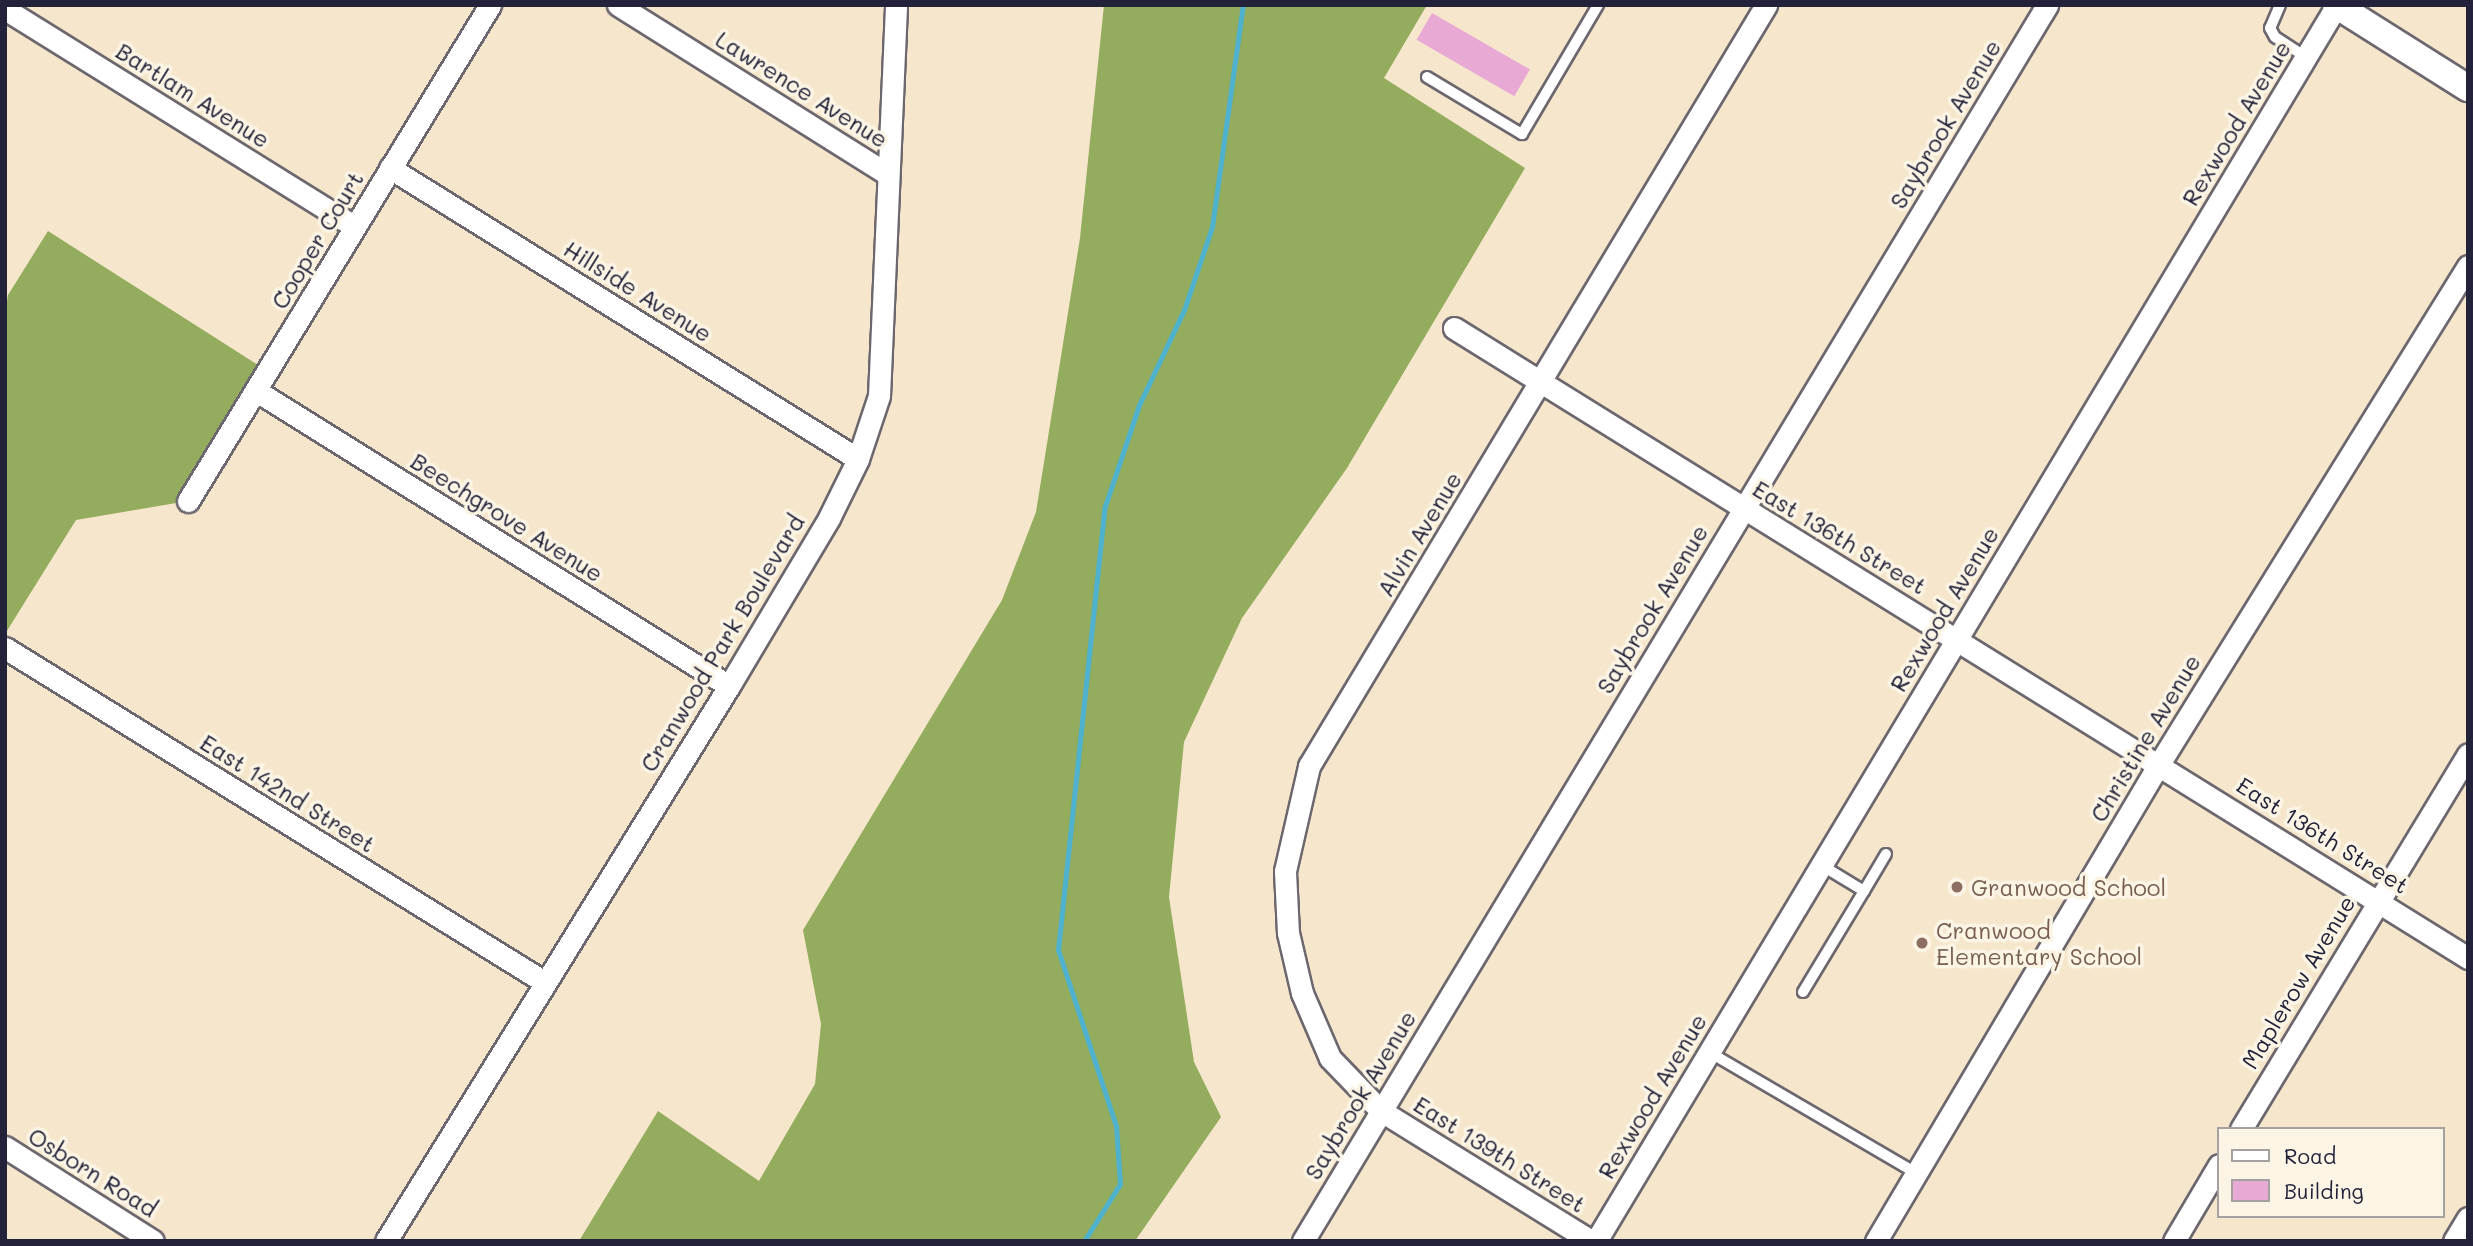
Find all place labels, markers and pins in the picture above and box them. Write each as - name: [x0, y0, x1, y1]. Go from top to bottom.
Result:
- place label: Granwood School: [1971, 873, 2166, 901]
- marker: Granwood School: [1949, 879, 1965, 895]
- place label: Cranwood Elementary School: [1936, 916, 2142, 970]
- marker: Cranwood Elementary School: [1914, 935, 1930, 951]

